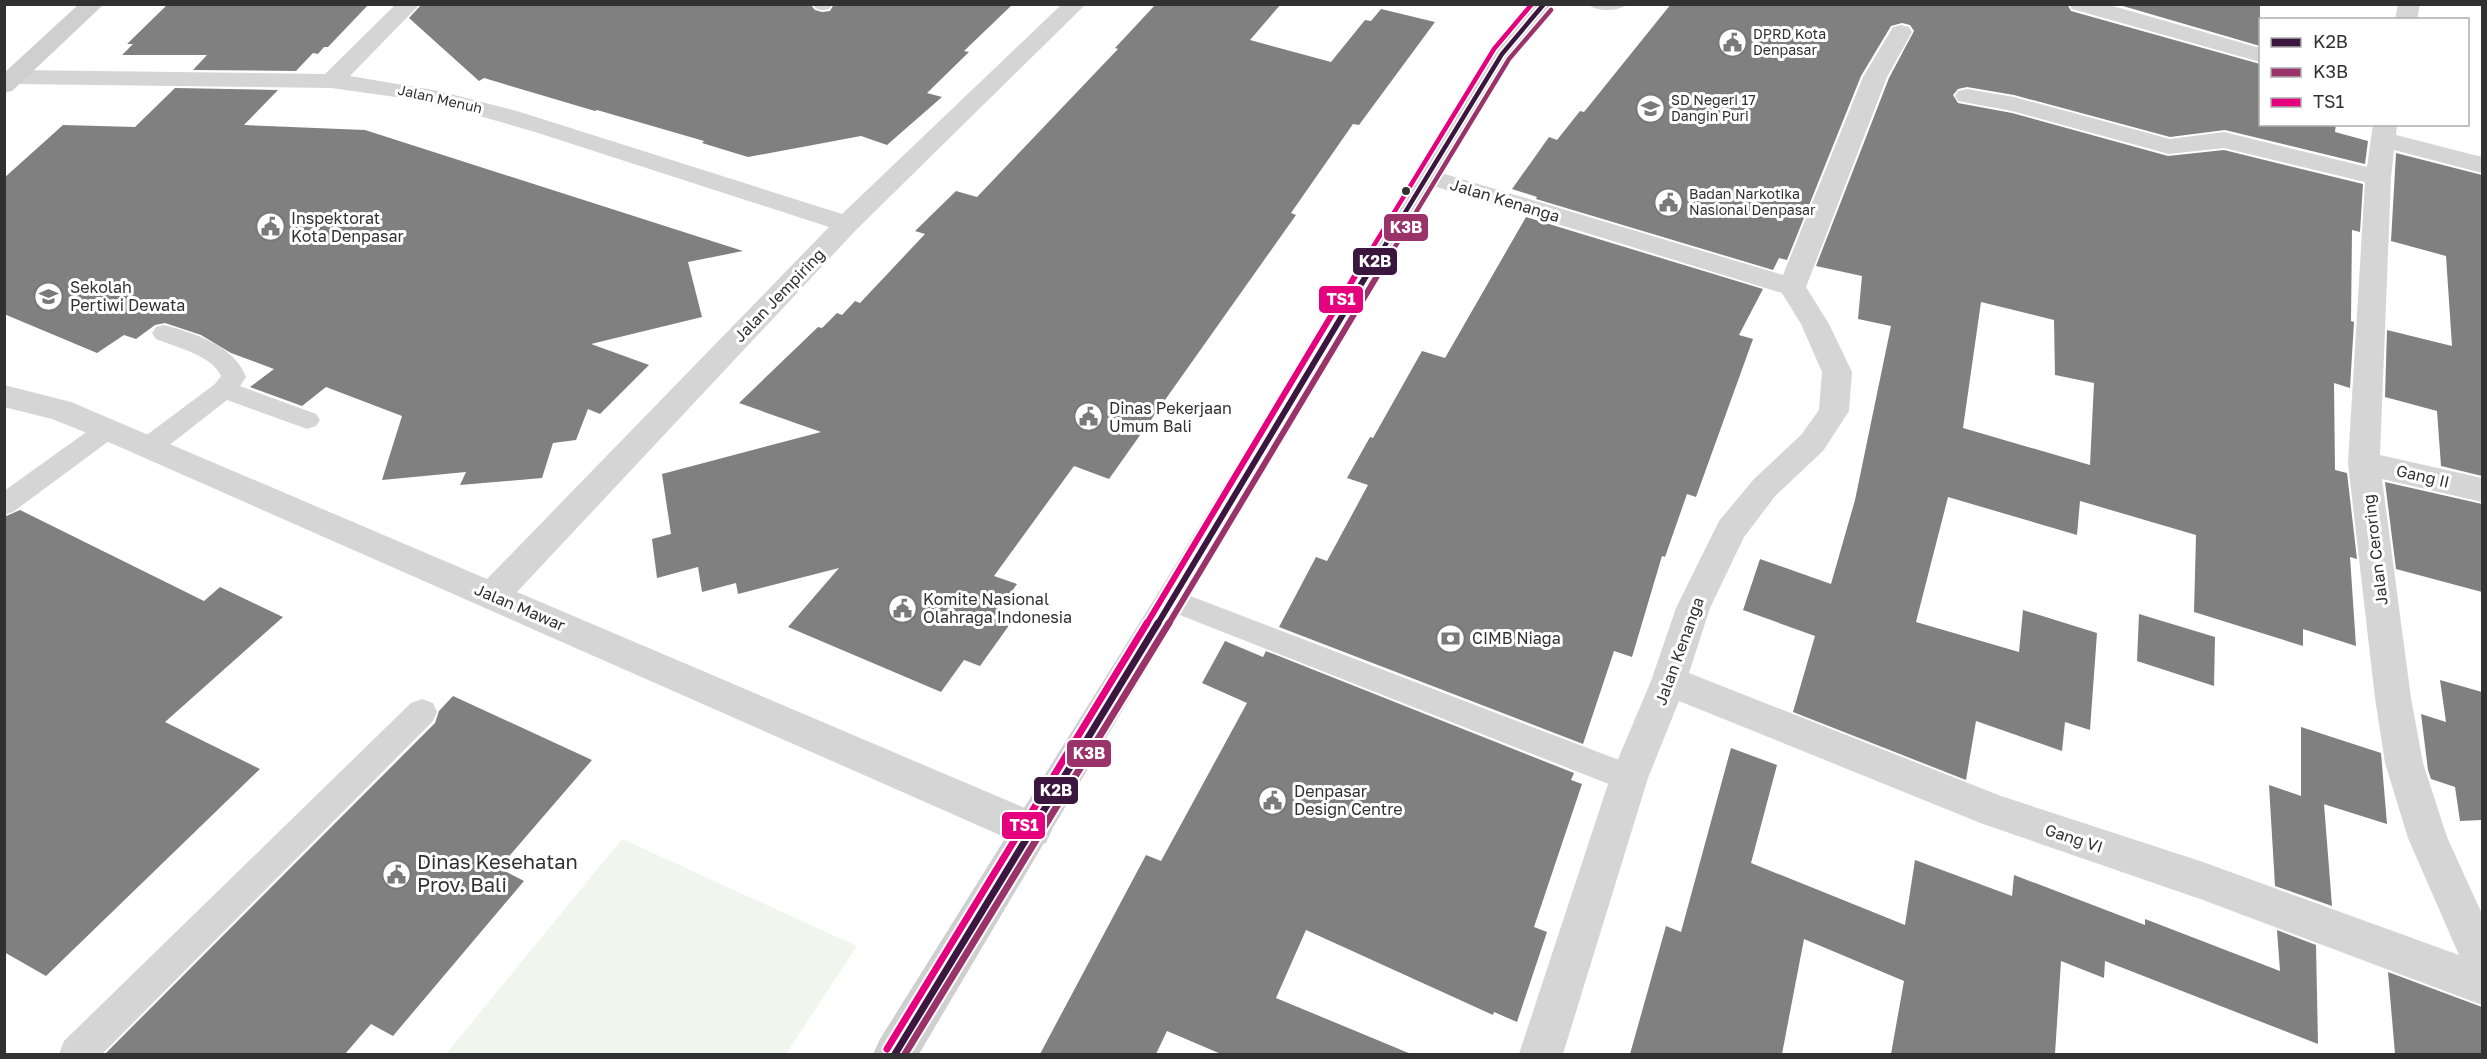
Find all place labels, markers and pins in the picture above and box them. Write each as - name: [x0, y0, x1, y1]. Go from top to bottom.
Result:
- place label: DPRD Kota Denpasar: [1753, 25, 1826, 58]
- public building icon: DPRD Kota Denpasar: [1716, 26, 1748, 58]
- place label: SD Negeri 17 Dangin Puri: [1671, 91, 1756, 124]
- school or university icon: SD Negeri 17 Dangin Puri: [1634, 92, 1666, 124]
- unlabelled marker: [1400, 185, 1412, 197]
- place label: Badan Narkotika Nasional Denpasar: [1689, 185, 1816, 218]
- public building icon: Badan Narkotika Nasional Denpasar: [1652, 186, 1684, 218]
- place label: Inspektorat Kota Denpasar: [291, 208, 404, 246]
- public building icon: Inspektorat Kota Denpasar: [254, 211, 286, 243]
- place label: Sekolah Pertiwi Dewata: [70, 277, 185, 315]
- school or university icon: Sekolah Pertiwi Dewata: [33, 280, 65, 312]
- place label: Dinas Pekerjaan Umum Bali: [1109, 398, 1232, 436]
- public building icon: Dinas Pekerjaan Umum Bali: [1072, 401, 1104, 433]
- place label: Komite Nasional Olahraga Indonesia: [923, 589, 1072, 627]
- public building icon: Komite Nasional Olahraga Indonesia: [886, 592, 918, 624]
- bank icon: CIMB Niaga: [1435, 622, 1467, 654]
- place label: CIMB Niaga: [1472, 628, 1561, 648]
- place label: Denpasar Design Centre: [1294, 781, 1403, 819]
- public building icon: Denpasar Design Centre: [1257, 784, 1289, 816]
- place label: Dinas Kesehatan Prov. Bali: [417, 849, 578, 896]
- public building icon: Dinas Kesehatan Prov. Bali: [380, 858, 412, 890]

